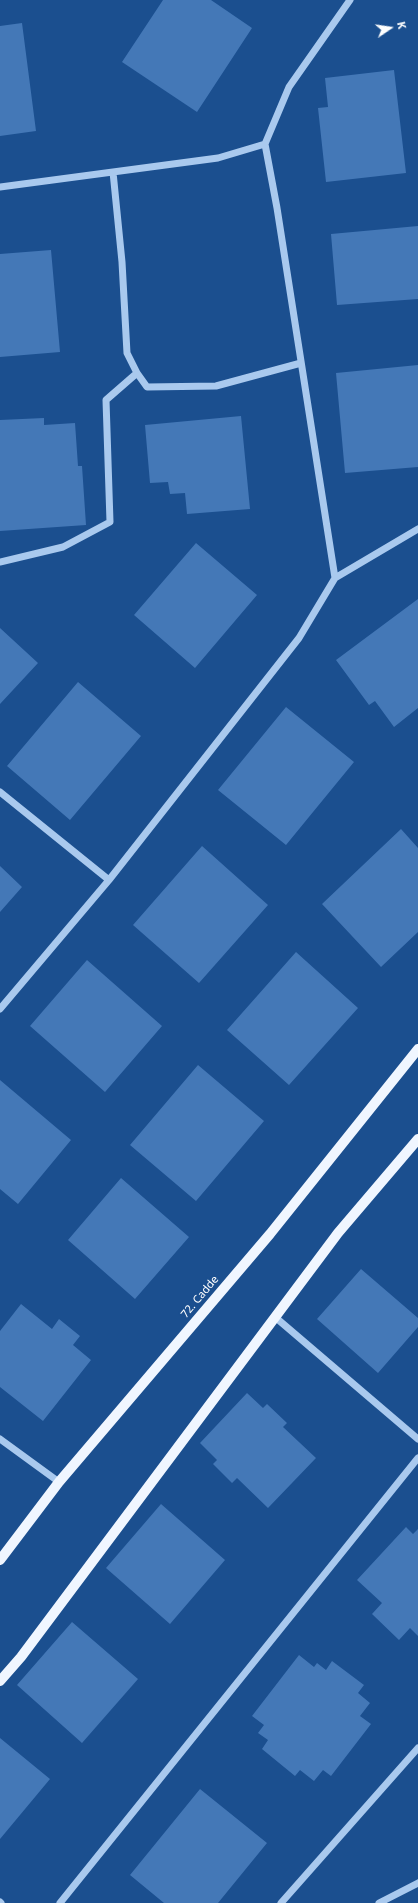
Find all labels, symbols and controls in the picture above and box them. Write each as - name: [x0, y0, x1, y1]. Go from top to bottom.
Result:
- north arrow: [370, 8, 410, 48]
- text: K: [394, 20, 410, 30]
- street label: 72. Cadde: [178, 1273, 222, 1321]

